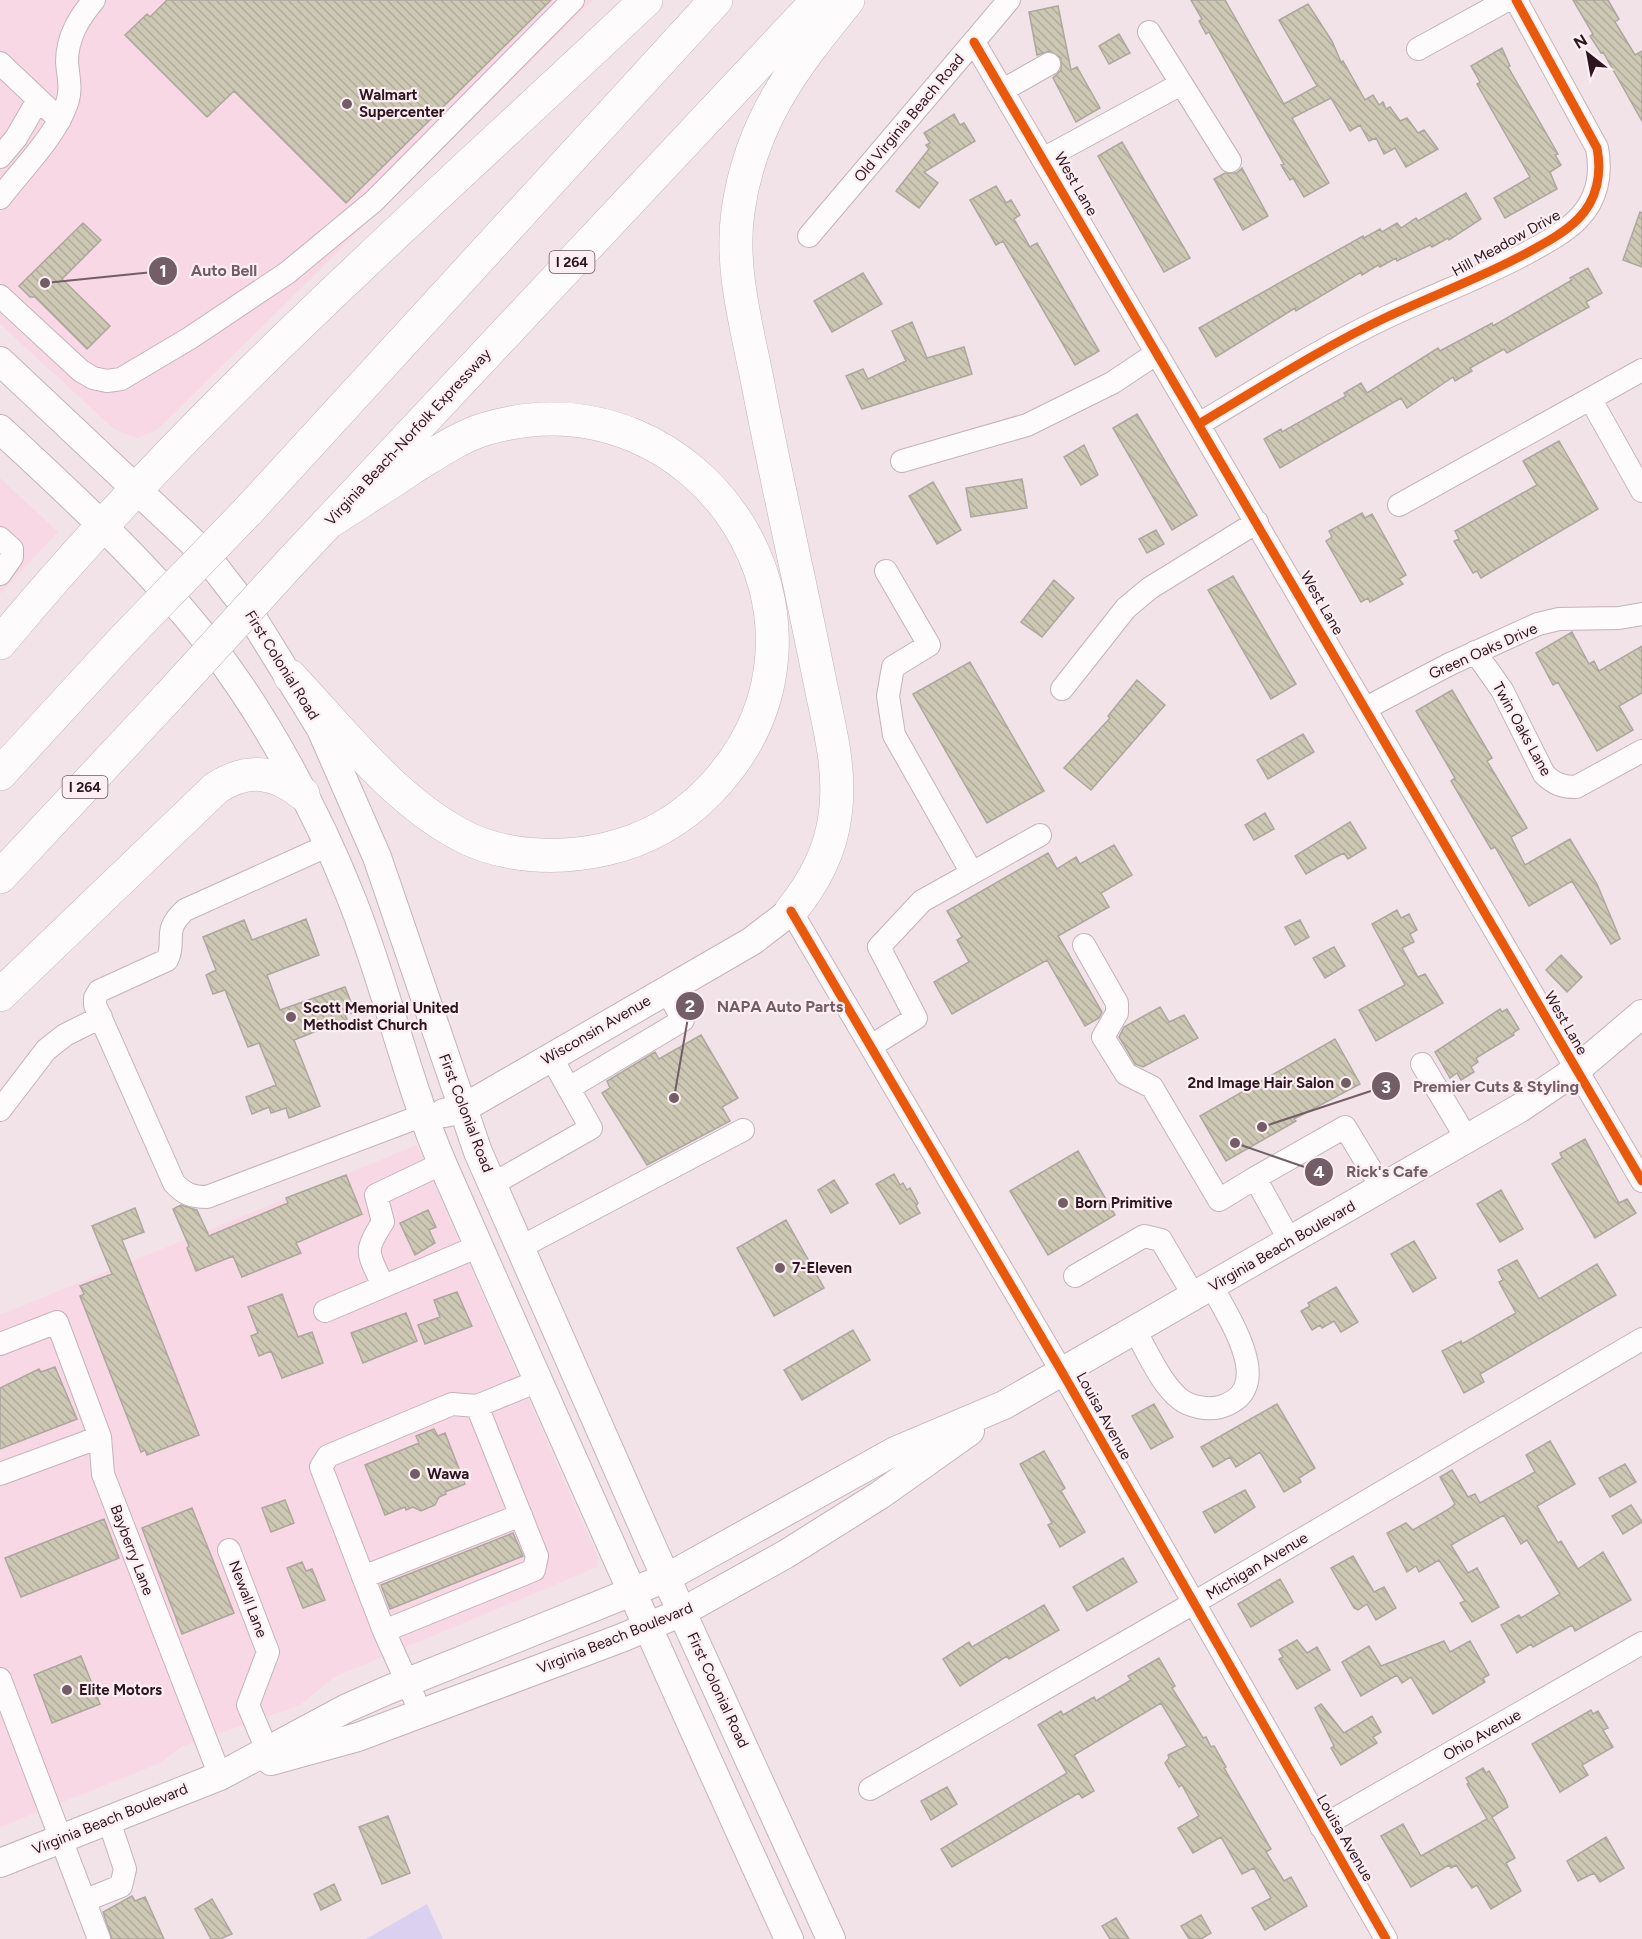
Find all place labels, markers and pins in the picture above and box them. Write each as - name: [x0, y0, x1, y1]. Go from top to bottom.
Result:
- place label: Walmart Supercenter: [359, 86, 445, 121]
- marker: Walmart Supercenter: [340, 97, 354, 111]
- callout: Auto Bell: [148, 254, 269, 288]
- callout: NAPA Auto Parts: [675, 989, 856, 1023]
- place label: Scott Memorial United Methodist Church: [303, 999, 459, 1034]
- marker: Scott Memorial United Methodist Church: [284, 1010, 298, 1024]
- callout: Premier Cuts & Styling: [1371, 1069, 1591, 1103]
- place label: 2nd Image Hair Salon: [1188, 1074, 1334, 1092]
- marker: 2nd Image Hair Salon: [1339, 1076, 1353, 1090]
- callout: Rick's Cafe: [1304, 1155, 1440, 1189]
- place label: Born Primitive: [1075, 1194, 1173, 1212]
- marker: Born Primitive: [1056, 1196, 1070, 1210]
- place label: 7-Eleven: [792, 1259, 852, 1277]
- marker: 7-Eleven: [773, 1261, 787, 1275]
- place label: Wawa: [427, 1465, 469, 1483]
- marker: Wawa: [408, 1467, 422, 1481]
- place label: Elite Motors: [79, 1681, 162, 1699]
- marker: Elite Motors: [60, 1683, 74, 1697]

